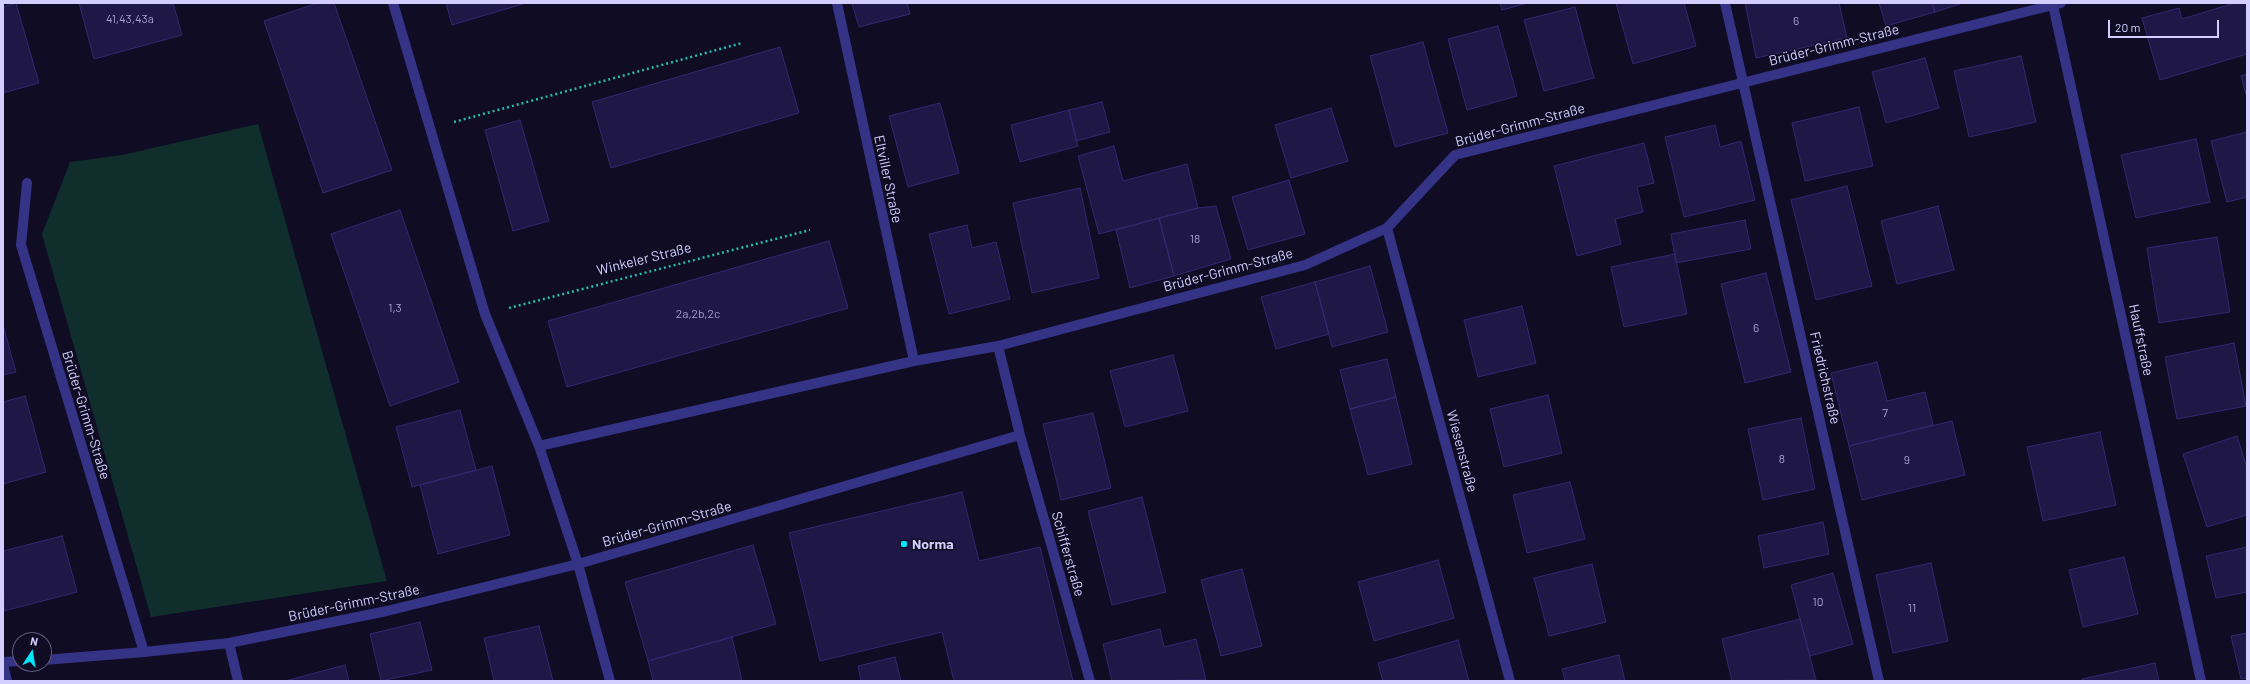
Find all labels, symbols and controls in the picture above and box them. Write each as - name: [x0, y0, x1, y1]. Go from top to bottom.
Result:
- house number: 41,43,43a: [106, 12, 154, 26]
- scale bar: [2110, 12, 2221, 38]
- house number: 6: [1793, 14, 1799, 28]
- text: 20 m: [2115, 20, 2141, 34]
- street label: Brüder-Grimm-Straße: [1767, 21, 1901, 69]
- street label: Brüder-Grimm-Straße: [1453, 100, 1587, 150]
- street label: Eltviller Straße: [870, 133, 906, 225]
- house number: 18: [1190, 232, 1200, 246]
- street label: Winkeler Straße: [595, 239, 693, 279]
- street label: Brüder-Grimm-Straße: [1161, 245, 1295, 295]
- house number: 1,3: [388, 301, 402, 315]
- street label: Hauffstraße: [2125, 303, 2157, 377]
- house number: 2a,2b,2c: [676, 307, 720, 321]
- house number: 6: [1753, 321, 1759, 335]
- street label: Friedrichstraße: [1806, 330, 1844, 426]
- street label: Brüder-Grimm-Straße: [58, 349, 114, 481]
- house number: 7: [1882, 406, 1888, 420]
- street label: Wiesenstraße: [1443, 408, 1481, 494]
- house number: 8: [1779, 452, 1785, 466]
- house number: 9: [1904, 453, 1910, 467]
- street label: Brüder-Grimm-Straße: [600, 498, 734, 550]
- street label: Schifferstraße: [1048, 510, 1088, 598]
- place label: Norma: [912, 536, 954, 552]
- marker: Norma: [899, 539, 909, 549]
- street label: Brüder-Grimm-Straße: [287, 581, 421, 625]
- house number: 10: [1813, 595, 1823, 609]
- house number: 11: [1908, 601, 1916, 615]
- north arrow: [12, 632, 52, 672]
- text: N: [29, 634, 39, 648]

